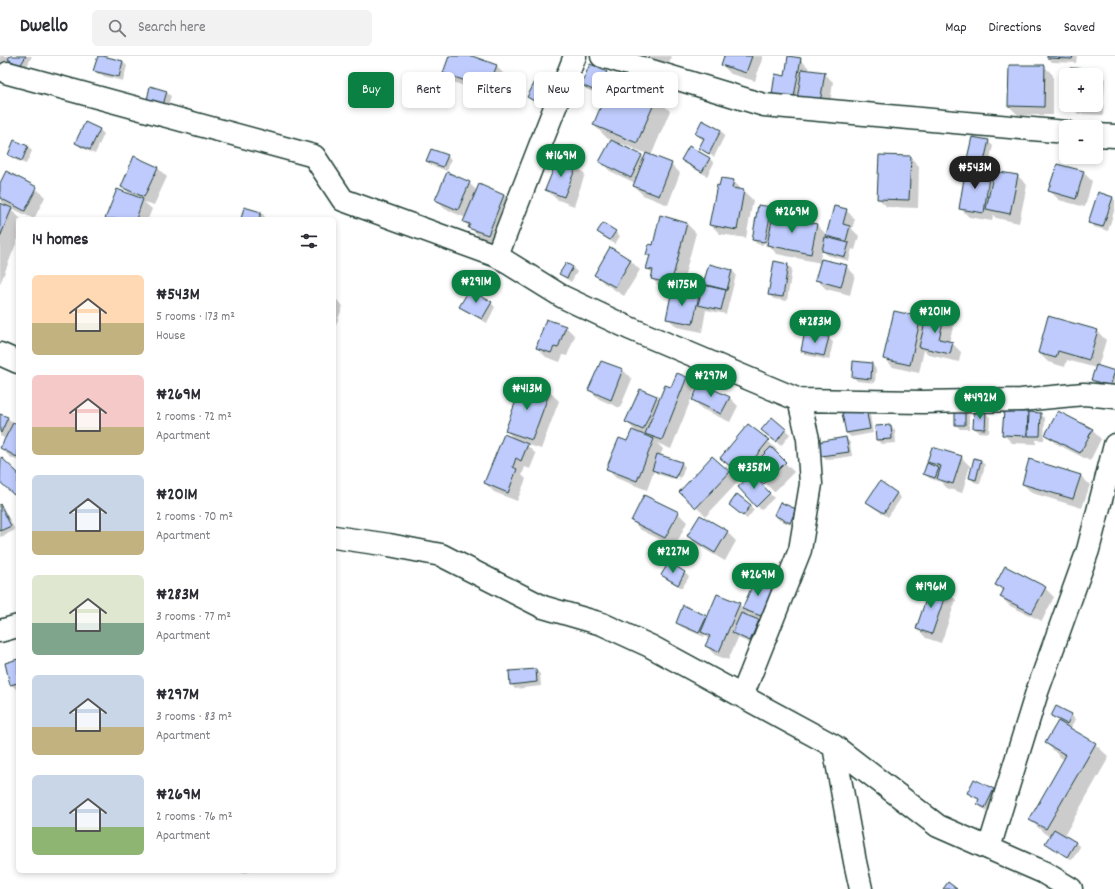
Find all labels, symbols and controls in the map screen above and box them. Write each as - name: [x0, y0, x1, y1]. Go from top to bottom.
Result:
- search box: [92, 10, 372, 46]
- text: Dwello: [20, 14, 68, 41]
- icon: search: [106, 17, 128, 39]
- text: Search here: [138, 17, 206, 39]
- text: Map: [945, 18, 967, 38]
- text: Directions: [989, 18, 1042, 38]
- text: Saved: [1064, 18, 1095, 38]
- map controls: [1059, 68, 1103, 164]
- button: +: [1059, 68, 1103, 112]
- chip: Buy: [348, 72, 394, 108]
- chip: Rent: [402, 72, 455, 108]
- chip: Filters: [463, 72, 526, 108]
- chip: New: [534, 72, 584, 108]
- chip: Apartment: [592, 72, 678, 108]
- button: −: [1059, 120, 1103, 164]
- pin: ₦169M: [533, 144, 589, 178]
- text: ₦169M: [545, 147, 577, 166]
- pin: ₦543M: [947, 156, 1003, 190]
- text: ₦543M: [958, 159, 992, 178]
- pin: ₦269M: [764, 200, 820, 234]
- text: ₦269M: [775, 203, 809, 222]
- text: 14 homes: [32, 229, 88, 253]
- icon: filters: [298, 230, 320, 252]
- pin: ₦291M: [448, 270, 504, 304]
- text: ₦291M: [461, 273, 491, 292]
- pin: ₦175M: [654, 273, 710, 307]
- text: ₦175M: [667, 276, 697, 295]
- text: ₦543M: [156, 284, 200, 308]
- icon: home: [64, 291, 112, 339]
- pin: ₦201M: [907, 300, 963, 334]
- text: ₦201M: [919, 303, 951, 322]
- text: 5 rooms · 173 m²: [156, 308, 235, 327]
- pin: ₦283M: [787, 310, 843, 344]
- text: ₦283M: [799, 313, 831, 332]
- text: House: [156, 327, 185, 346]
- pin: ₦297M: [683, 364, 739, 398]
- text: ₦297M: [695, 367, 727, 386]
- pin: ₦413M: [499, 377, 555, 411]
- text: ₦413M: [512, 380, 542, 399]
- text: ₦269M: [156, 384, 201, 408]
- pin: ₦492M: [952, 386, 1008, 420]
- text: ₦492M: [963, 389, 997, 408]
- icon: home: [64, 391, 112, 439]
- text: 2 rooms · 72 m²: [156, 408, 232, 427]
- text: Apartment: [156, 427, 210, 446]
- pin: ₦358M: [726, 456, 782, 490]
- text: ₦358M: [737, 459, 771, 478]
- text: ₦201M: [156, 484, 198, 508]
- icon: home: [64, 491, 112, 539]
- text: 2 rooms · 70 m²: [156, 508, 233, 527]
- text: Apartment: [156, 527, 210, 546]
- pin: ₦227M: [645, 540, 701, 574]
- text: ₦227M: [657, 543, 689, 562]
- pin: ₦269M: [730, 563, 786, 597]
- text: ₦269M: [741, 566, 775, 585]
- pin: ₦196M: [903, 575, 959, 609]
- text: ₦196M: [915, 578, 947, 597]
- text: ₦283M: [156, 584, 199, 608]
- icon: home: [64, 591, 112, 639]
- text: 3 rooms · 77 m²: [156, 608, 231, 627]
- text: Apartment: [156, 627, 210, 646]
- text: ₦297M: [156, 684, 199, 708]
- icon: home: [64, 691, 112, 739]
- text: 3 rooms · 83 m²: [156, 708, 232, 727]
- text: Apartment: [156, 727, 210, 746]
- text: ₦269M: [156, 784, 201, 808]
- icon: home: [64, 791, 112, 839]
- text: 2 rooms · 76 m²: [156, 808, 232, 827]
- text: Apartment: [156, 827, 210, 846]

